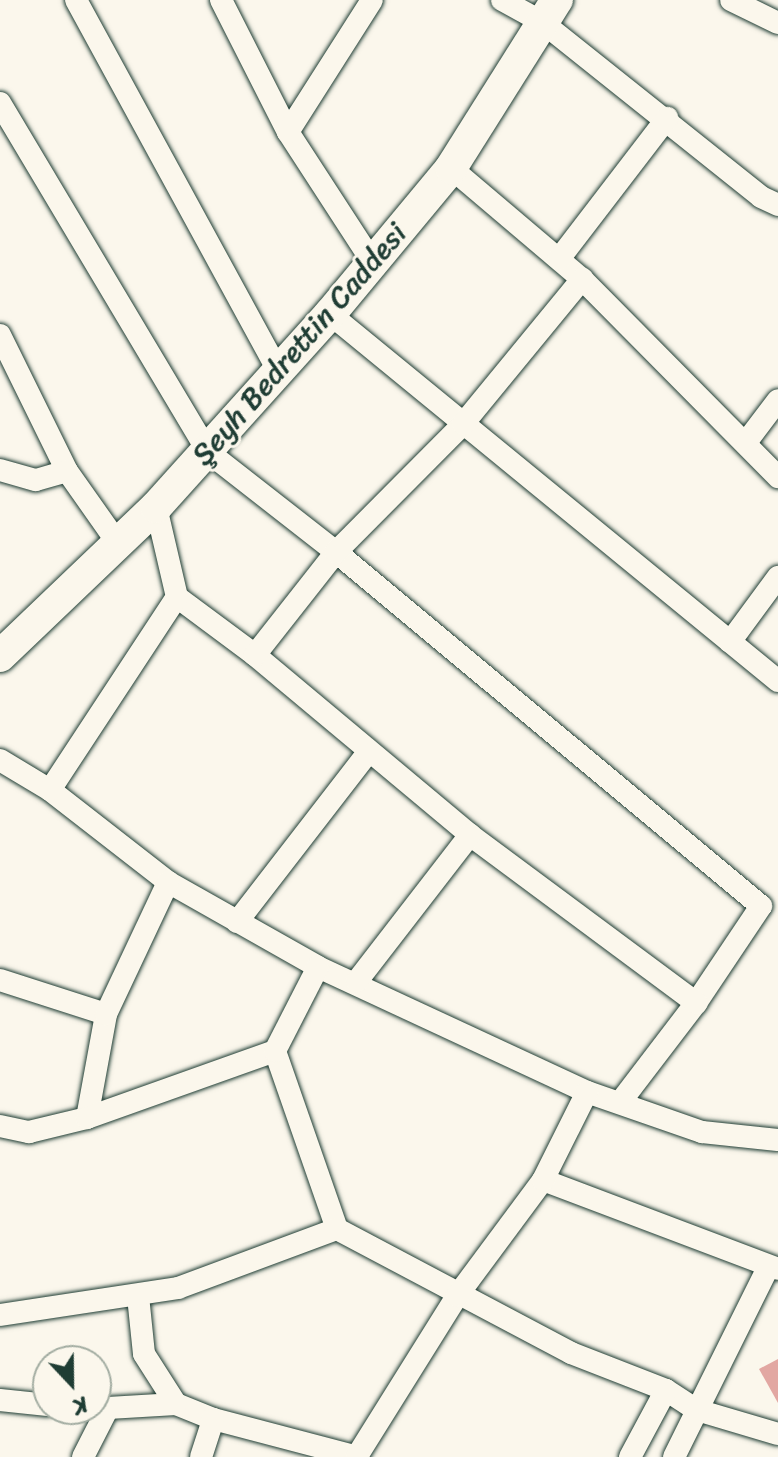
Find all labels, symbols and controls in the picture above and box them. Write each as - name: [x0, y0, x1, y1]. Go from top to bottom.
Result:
- street label: Şeyh Bedrettin Caddesi: [184, 215, 414, 473]
- north arrow: [32, 1345, 112, 1425]
- text: K: [67, 1385, 94, 1426]

